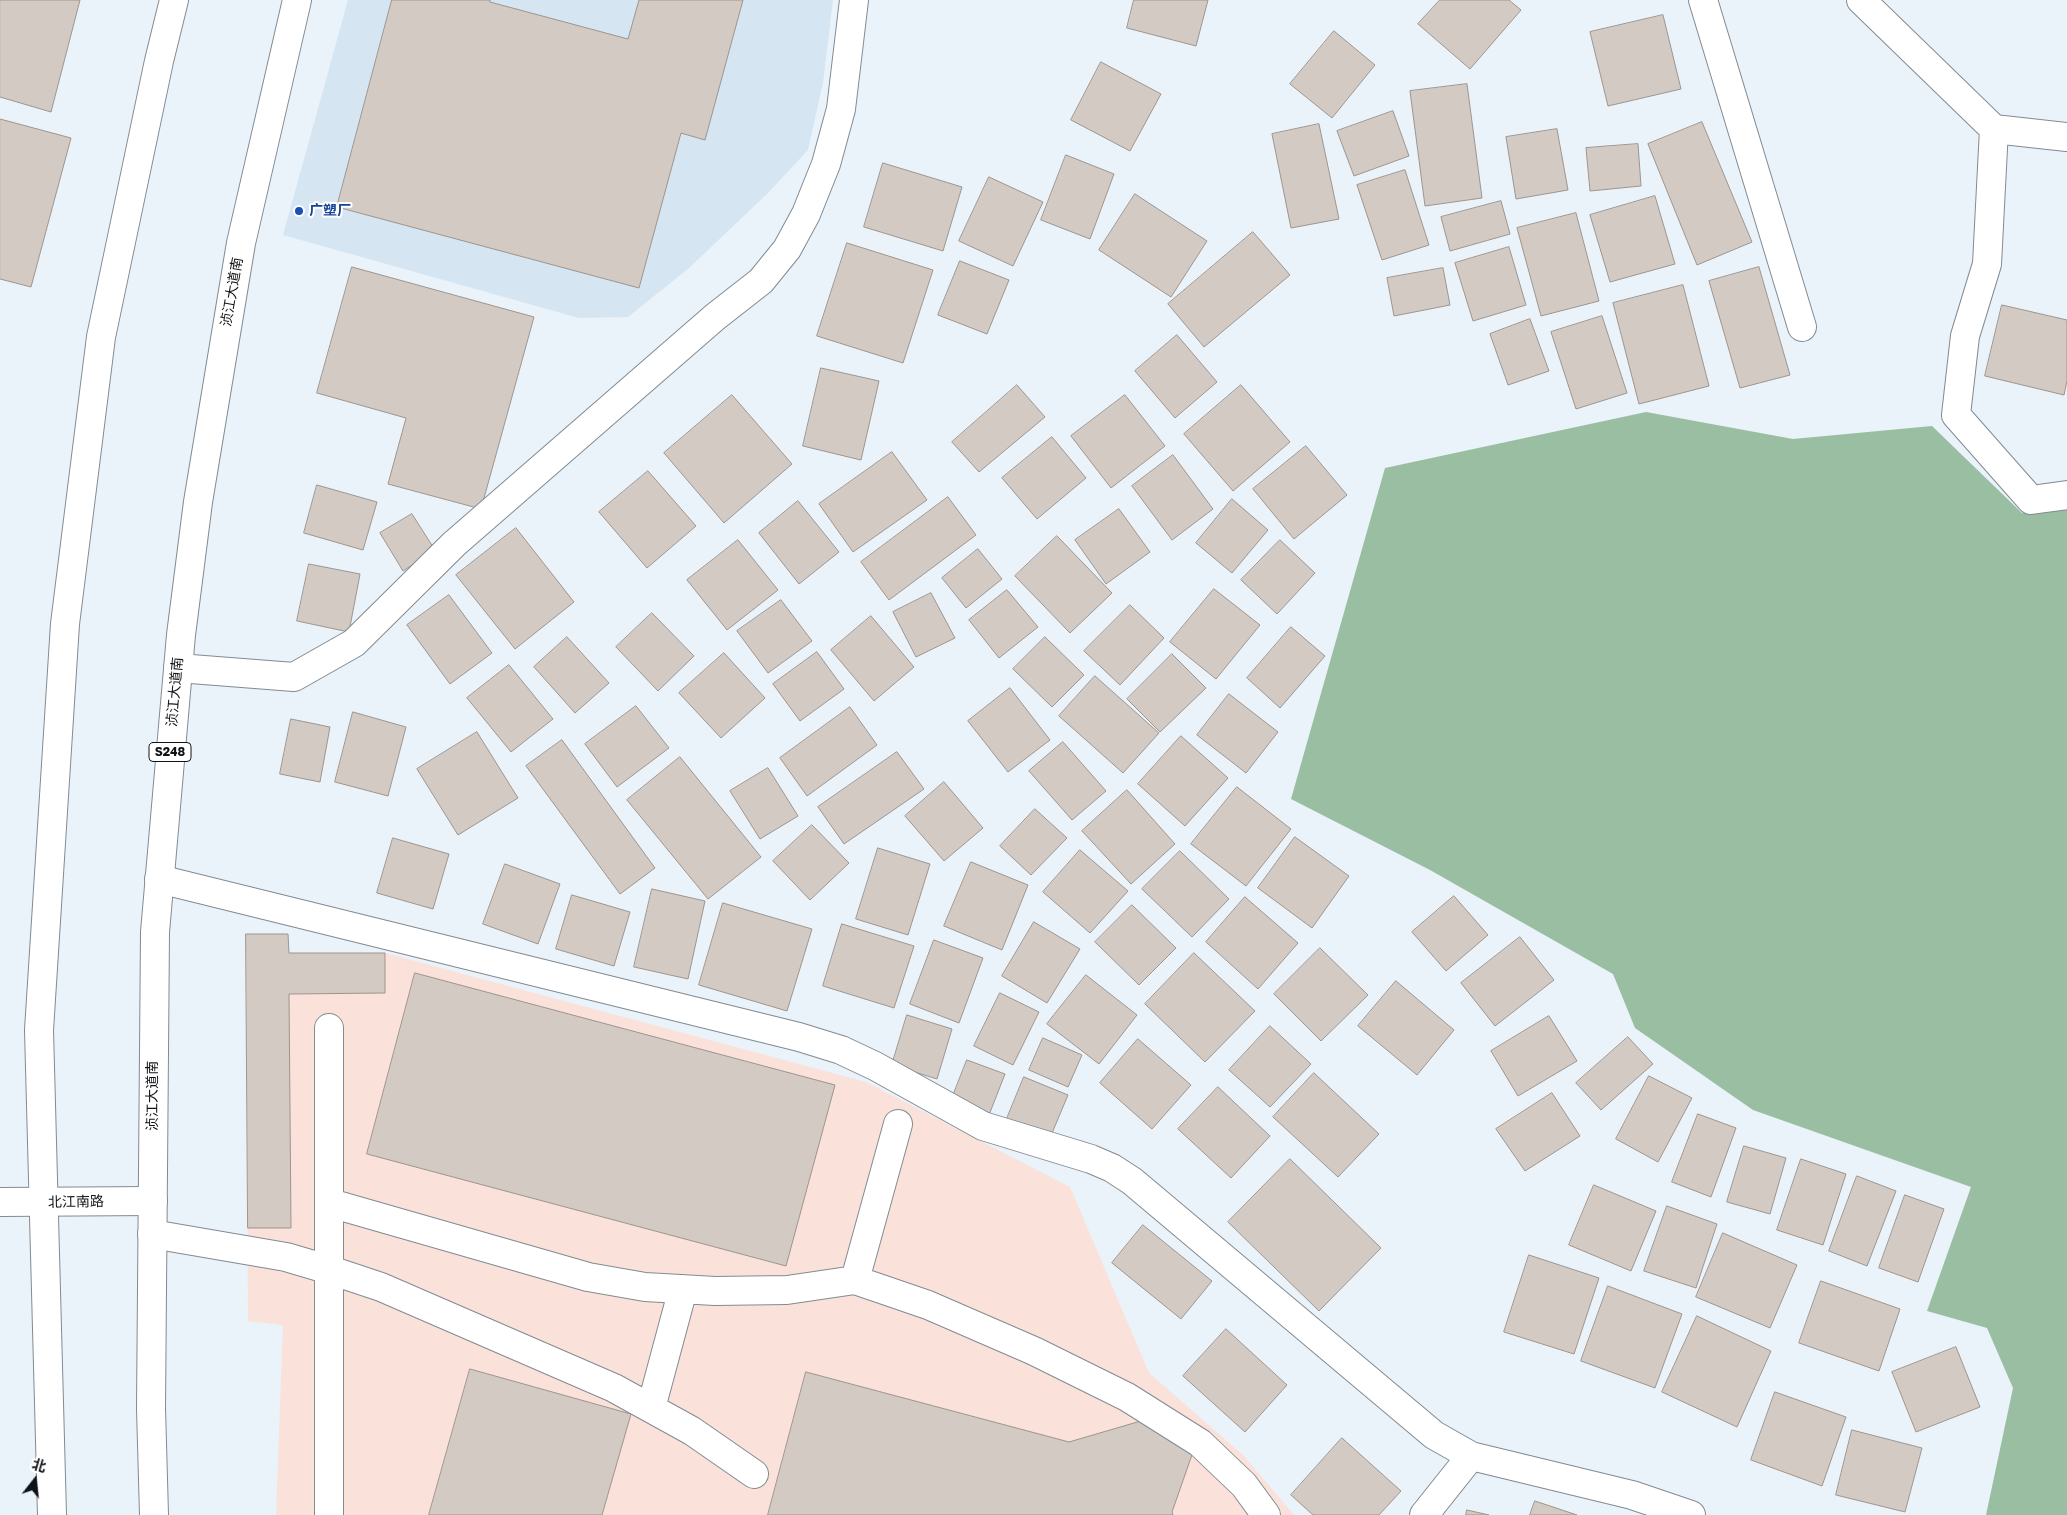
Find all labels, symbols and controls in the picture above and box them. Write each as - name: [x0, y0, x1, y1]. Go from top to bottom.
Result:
- place label: 广塑厂: [309, 203, 351, 219]
- marker: 广塑厂: [293, 205, 305, 217]
- street label: 浈江大道南: [218, 256, 246, 328]
- street label: 浈江大道南: [164, 656, 186, 728]
- road number: S248: [149, 742, 191, 762]
- street label: 浈江大道南: [145, 1061, 161, 1131]
- street label: 北江南路: [48, 1193, 104, 1211]
- north arrow: [10, 1455, 60, 1505]
- text: 北: [30, 1455, 48, 1475]

